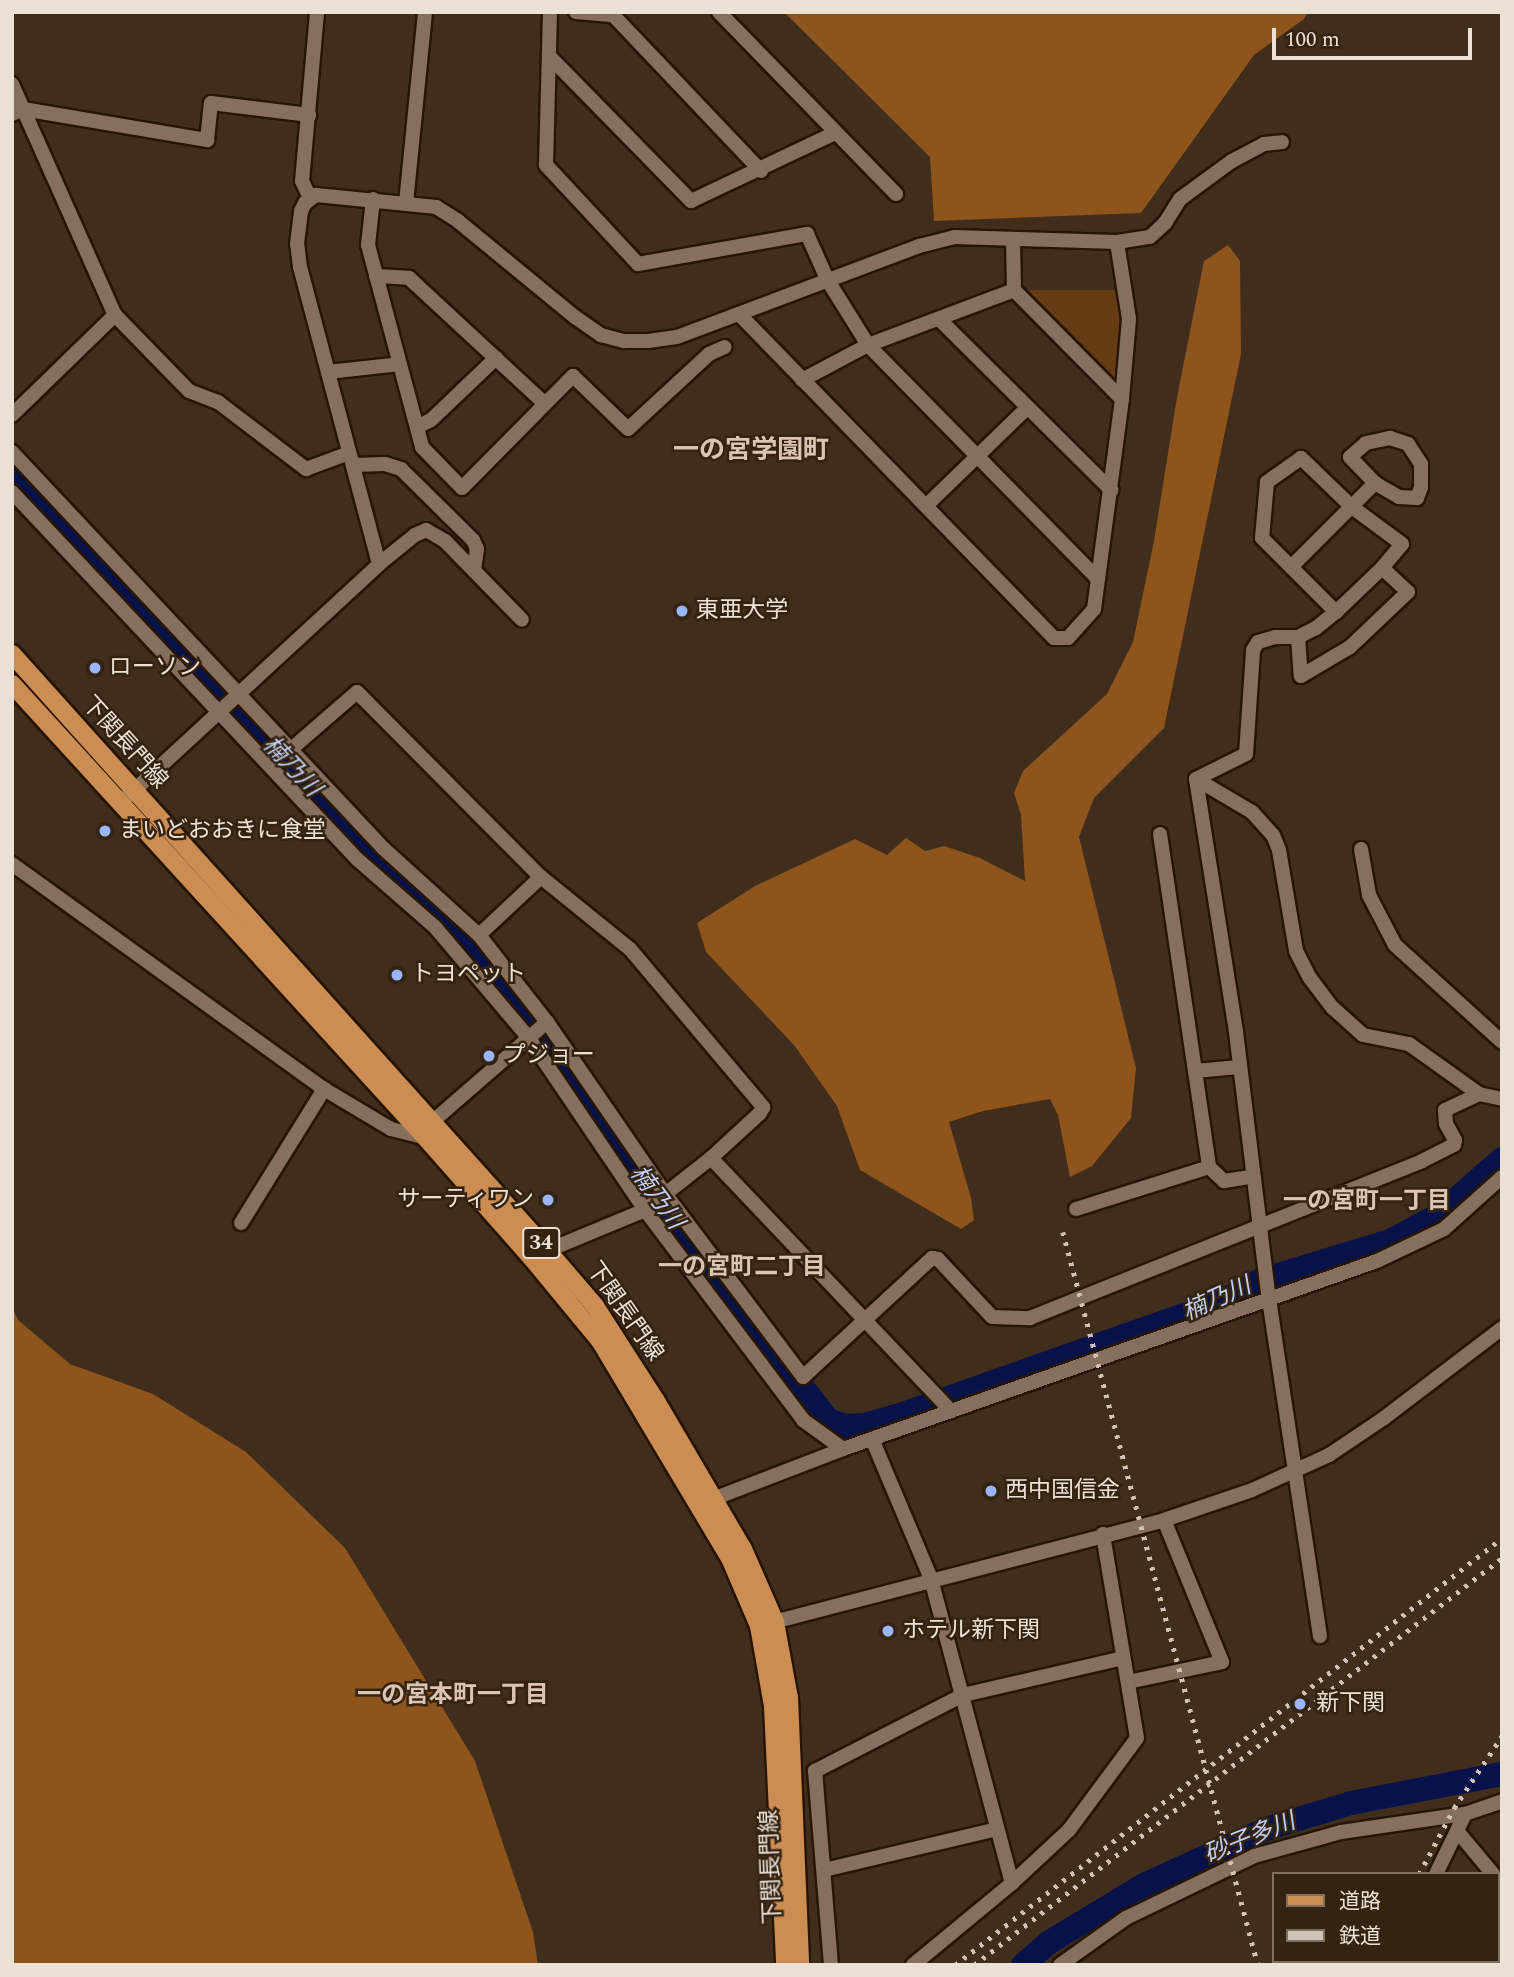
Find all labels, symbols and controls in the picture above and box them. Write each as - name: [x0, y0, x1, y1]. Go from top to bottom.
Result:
- scale bar: [1276, 14, 1476, 58]
- text: 100 m: [1285, 24, 1340, 56]
- district label: 一の宮学園町: [673, 435, 829, 467]
- place label: 東亜大学: [696, 597, 788, 625]
- marker: 東亜大学: [674, 603, 690, 619]
- place label: ローソン: [109, 654, 201, 682]
- marker: ローソン: [87, 660, 103, 676]
- street label: 下関長門線: [75, 691, 173, 795]
- water label: 楠乃川: [256, 731, 326, 803]
- place label: まいどおおきに食堂: [119, 817, 326, 845]
- marker: まいどおおきに食堂: [97, 823, 113, 839]
- place label: トヨペット: [411, 961, 526, 989]
- marker: トヨペット: [389, 967, 405, 983]
- place label: プジョー: [503, 1042, 595, 1070]
- marker: プジョー: [481, 1048, 497, 1064]
- water label: 楠乃川: [623, 1160, 689, 1236]
- place label: サーティワン: [396, 1186, 534, 1214]
- district label: 一の宮町一丁目: [1283, 1188, 1451, 1216]
- marker: サーティワン: [540, 1192, 556, 1208]
- road number: 34: [522, 1226, 560, 1260]
- district label: 一の宮町二丁目: [658, 1254, 826, 1282]
- street label: 下関長門線: [580, 1257, 668, 1367]
- water label: 楠乃川: [1178, 1272, 1256, 1328]
- place label: 西中国信金: [1005, 1477, 1120, 1505]
- marker: 西中国信金: [983, 1483, 999, 1499]
- place label: ホテル新下関: [902, 1617, 1040, 1645]
- marker: ホテル新下関: [880, 1623, 896, 1639]
- district label: 一の宮本町一丁目: [357, 1682, 549, 1710]
- place label: 新下関: [1316, 1690, 1385, 1718]
- marker: 新下関: [1290, 1694, 1310, 1714]
- water label: 砂子多川: [1200, 1808, 1300, 1870]
- street label: 下関長門線: [756, 1809, 788, 1925]
- legend: [1272, 1872, 1500, 1963]
- text: 道路: [1339, 1886, 1381, 1918]
- text: 鉄道: [1339, 1921, 1381, 1953]

